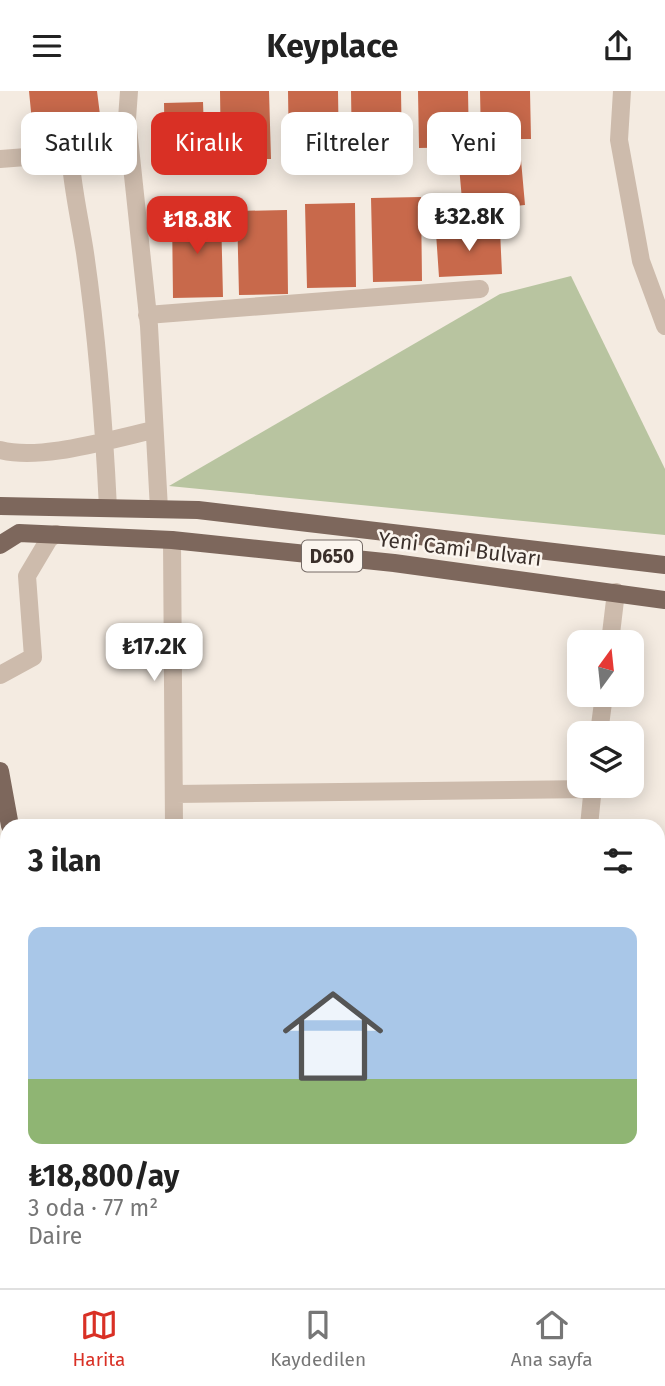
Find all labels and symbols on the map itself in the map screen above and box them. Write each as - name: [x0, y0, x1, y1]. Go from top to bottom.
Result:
- pin: ₺32.8K: [412, 193, 526, 253]
- pin: ₺18.8K: [140, 197, 254, 256]
- street label: Yeni Cami Bulvarı: [377, 526, 543, 572]
- road number: D650: [302, 541, 362, 571]
- pin: ₺17.2K: [97, 623, 211, 683]
- north arrow: [567, 630, 644, 707]

